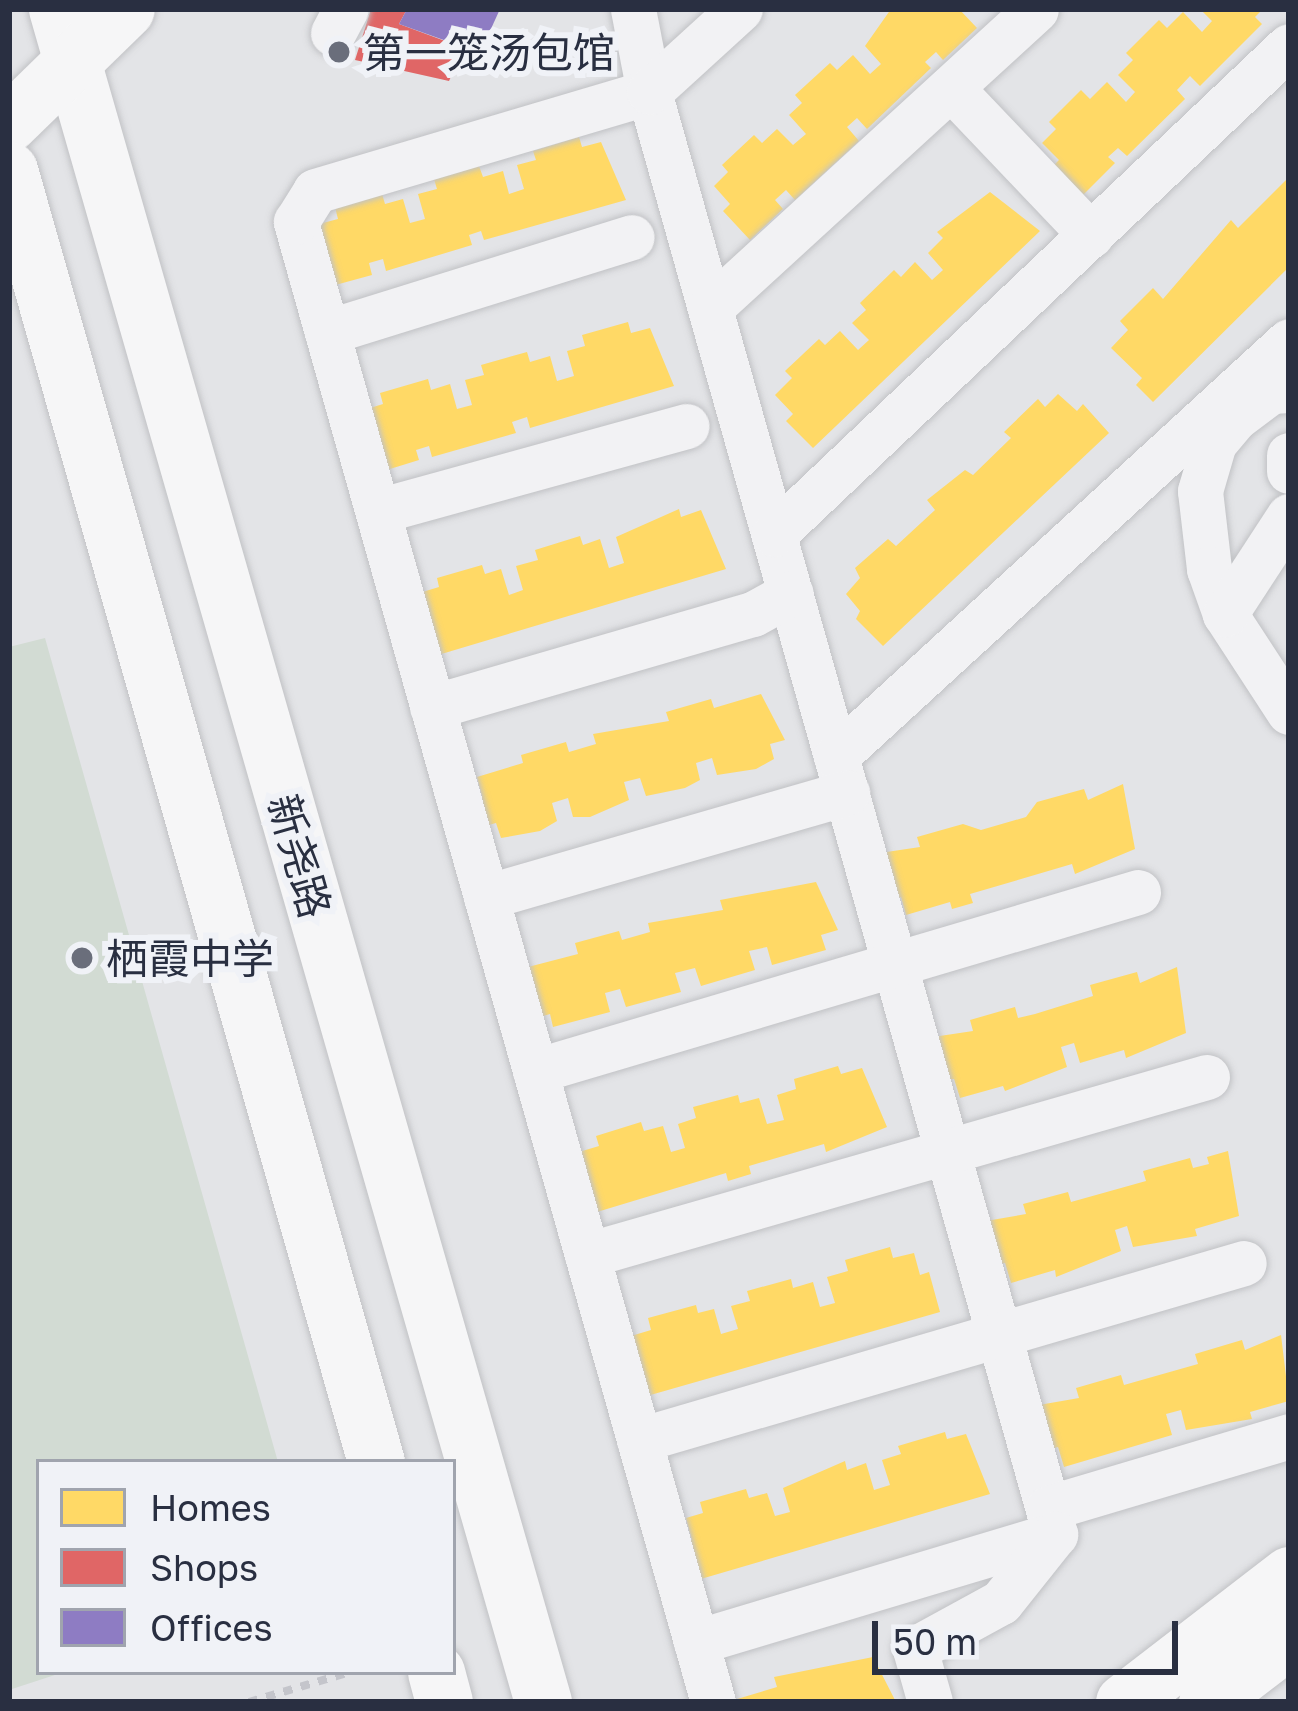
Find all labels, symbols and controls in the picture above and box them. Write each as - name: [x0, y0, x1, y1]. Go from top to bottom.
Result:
- place label: 第一笼汤包馆: [363, 27, 615, 77]
- marker: 第一笼汤包馆: [326, 39, 352, 65]
- street label: 新尧路: [258, 788, 342, 924]
- place label: 栖霞中学: [106, 933, 274, 983]
- marker: 栖霞中学: [69, 945, 95, 971]
- legend: [36, 1459, 456, 1675]
- text: Homes: [150, 1486, 271, 1529]
- text: Shops: [150, 1546, 258, 1589]
- scale bar: [878, 1597, 1184, 1671]
- text: Offices: [150, 1606, 273, 1649]
- text: 50 m: [893, 1620, 977, 1663]

